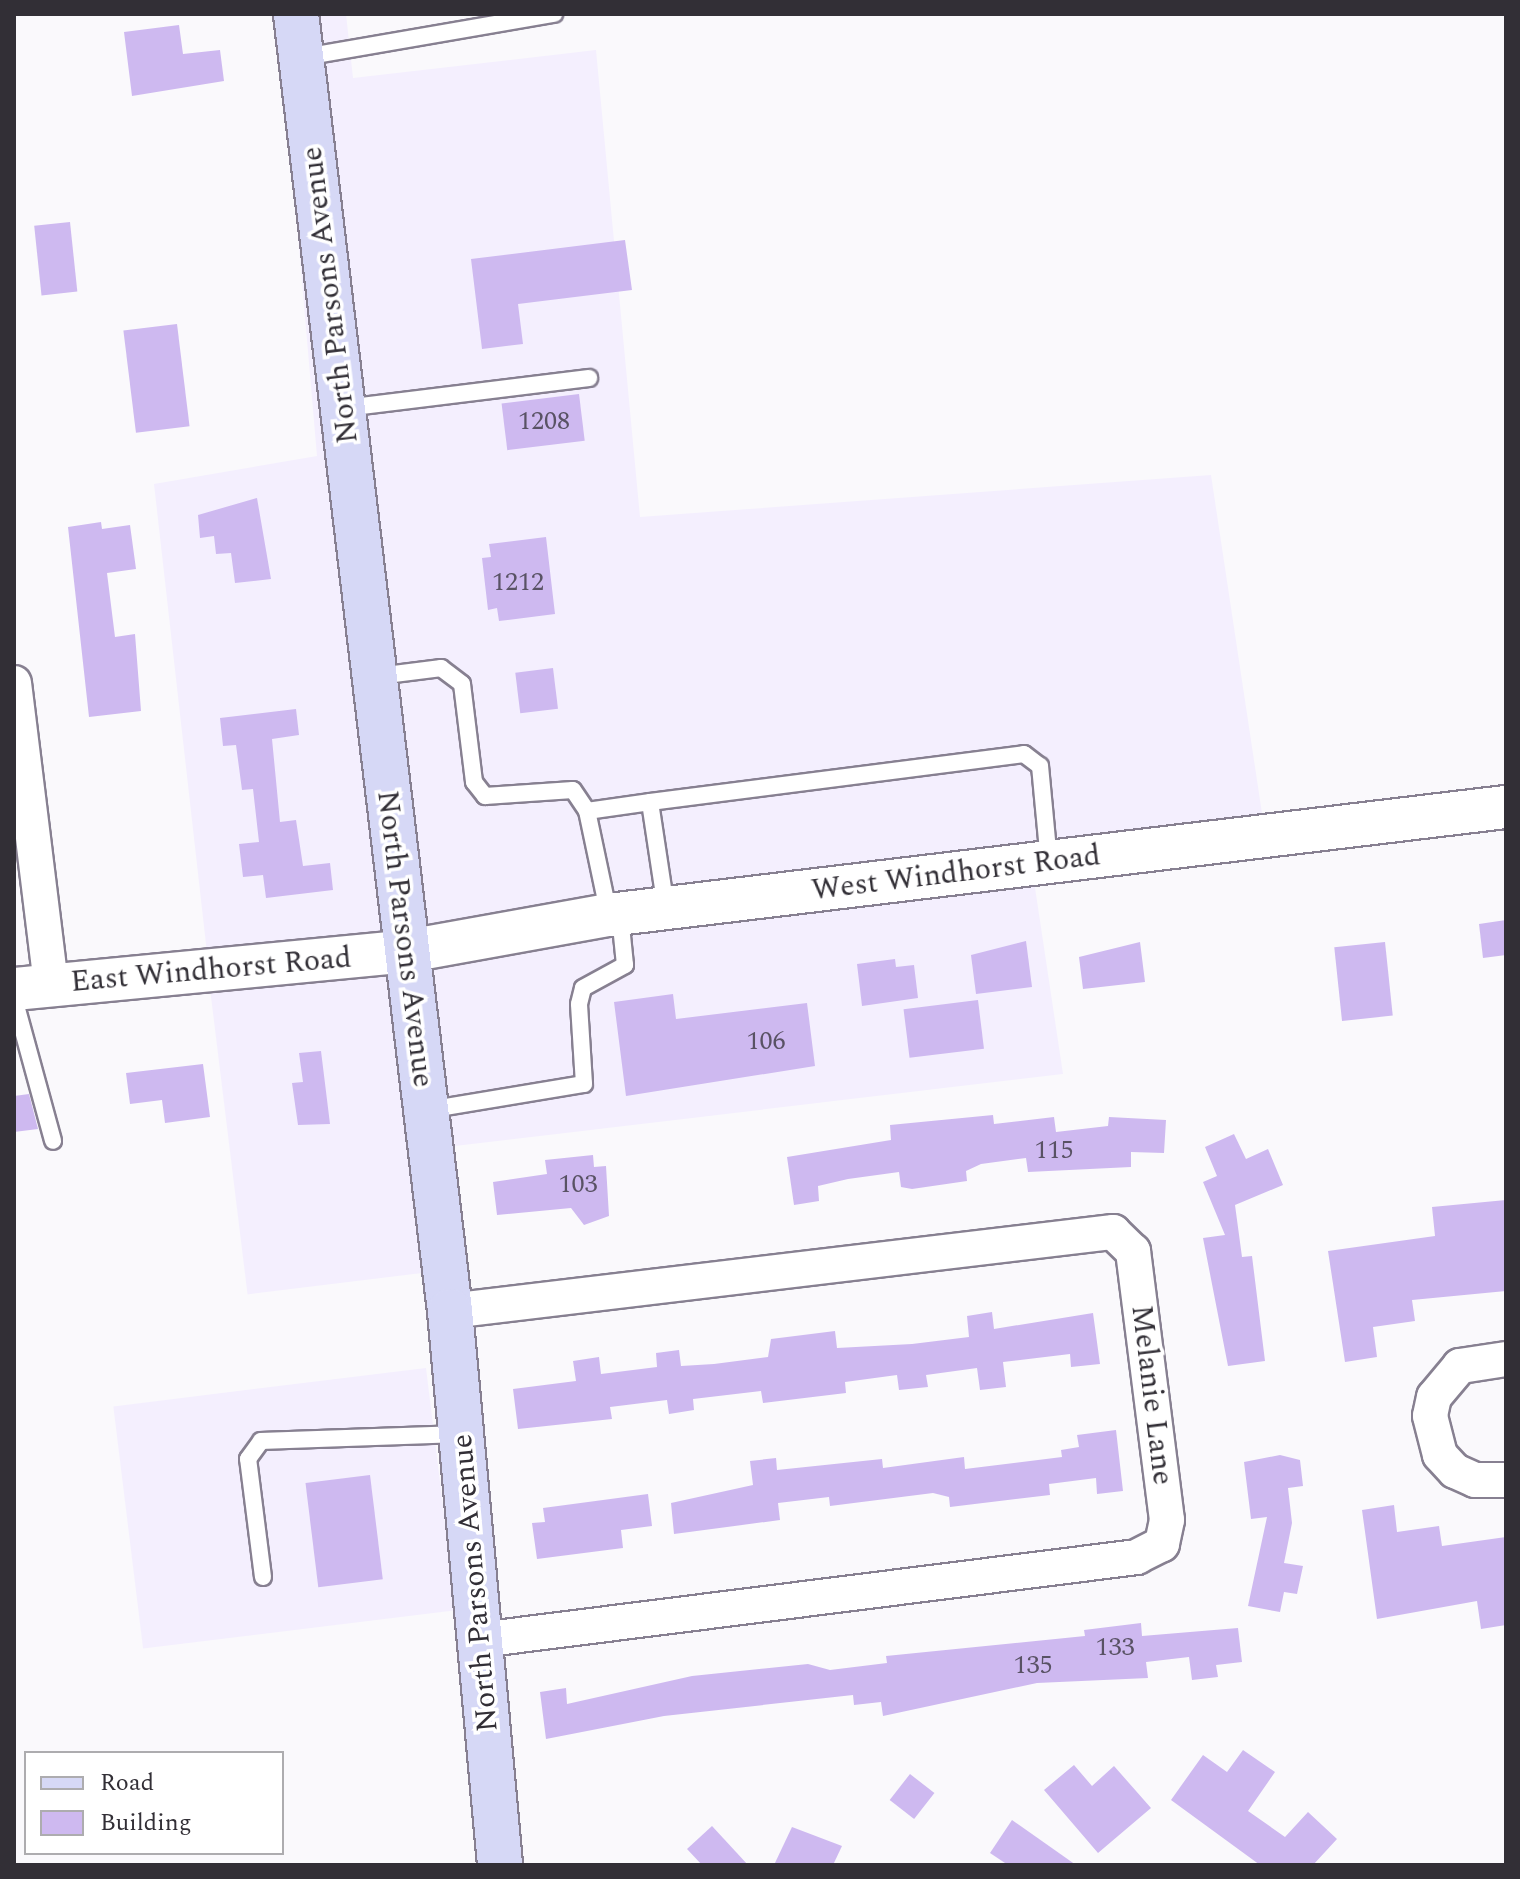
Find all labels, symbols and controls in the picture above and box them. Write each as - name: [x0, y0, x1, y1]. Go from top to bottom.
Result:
- street label: North Parsons Avenue: [294, 144, 366, 446]
- house number: 1208: [518, 406, 570, 438]
- house number: 1212: [492, 567, 544, 599]
- street label: North Parsons Avenue: [369, 788, 441, 1090]
- street label: West Windhorst Road: [809, 837, 1103, 909]
- street label: East Windhorst Road: [69, 940, 353, 1000]
- house number: 106: [747, 1026, 785, 1058]
- house number: 115: [1035, 1135, 1073, 1167]
- house number: 103: [559, 1169, 597, 1201]
- street label: Melanie Lane: [1123, 1303, 1181, 1487]
- street label: North Parsons Avenue: [444, 1433, 506, 1733]
- house number: 133: [1096, 1632, 1134, 1664]
- house number: 135: [1014, 1650, 1052, 1682]
- legend: [24, 1751, 284, 1855]
- text: Road: [100, 1765, 154, 1801]
- text: Building: [100, 1805, 192, 1841]

